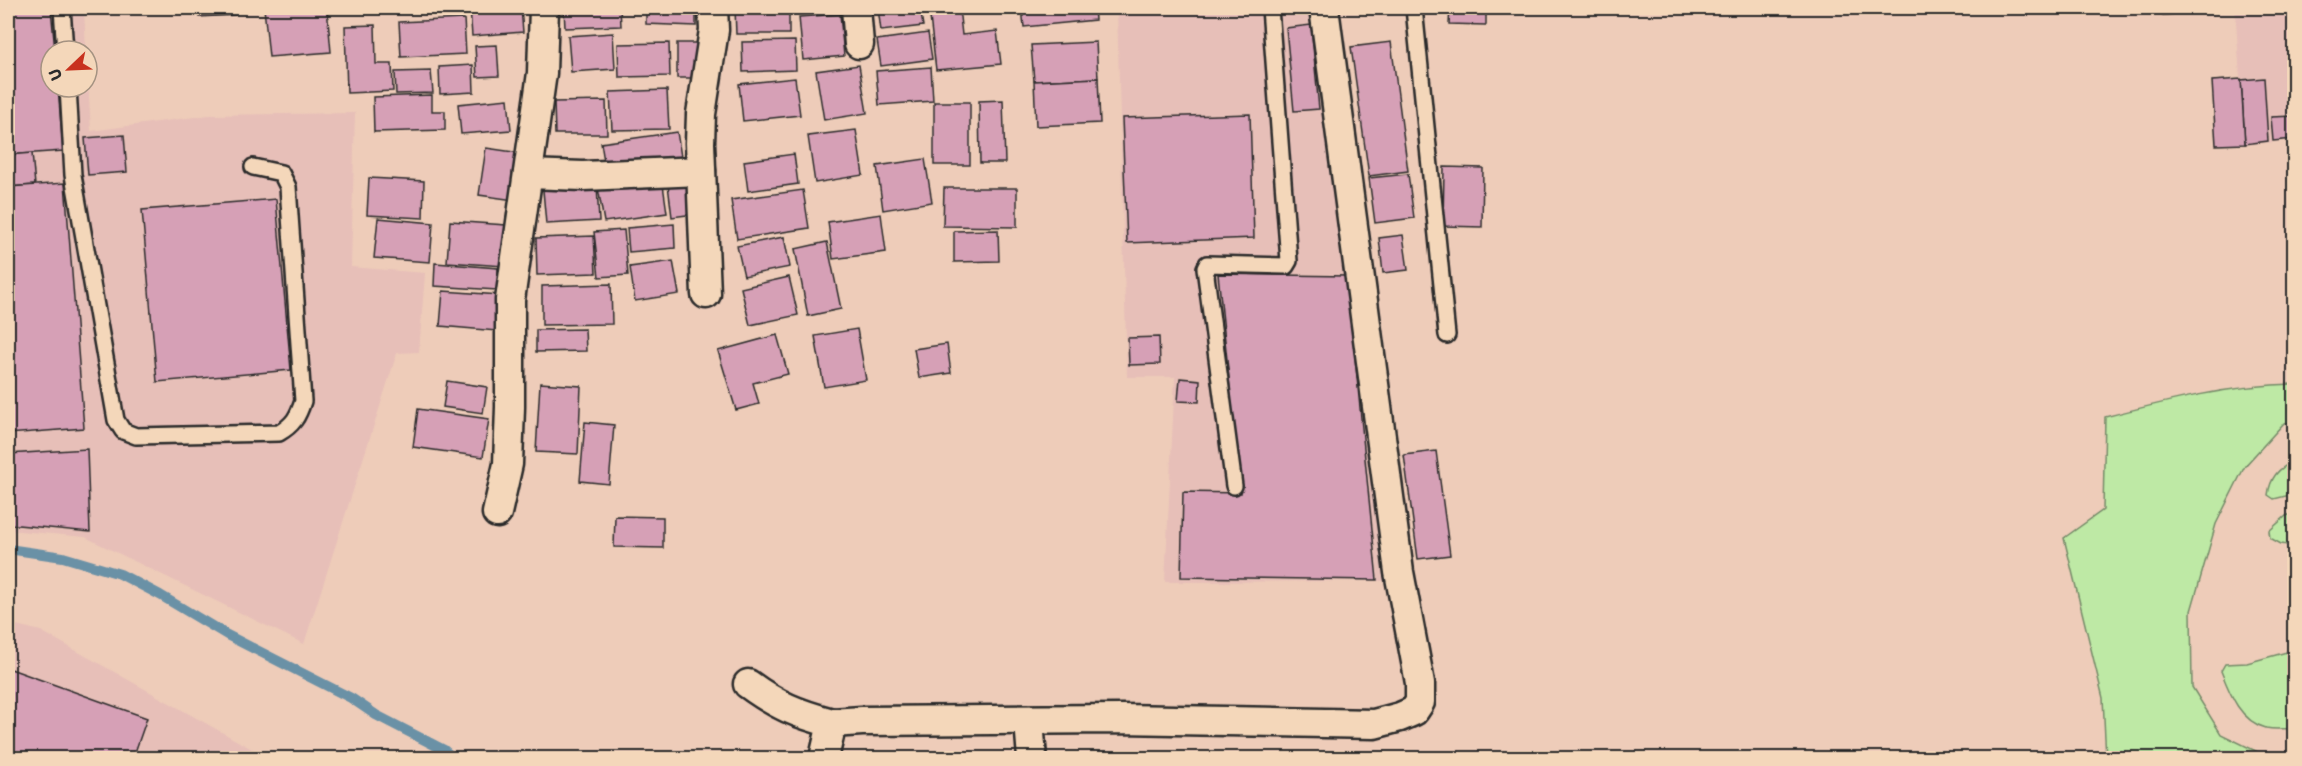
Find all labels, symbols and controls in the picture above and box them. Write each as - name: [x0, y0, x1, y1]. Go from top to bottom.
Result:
- north arrow: [39, 39, 99, 99]
- text: U: [44, 65, 67, 84]

